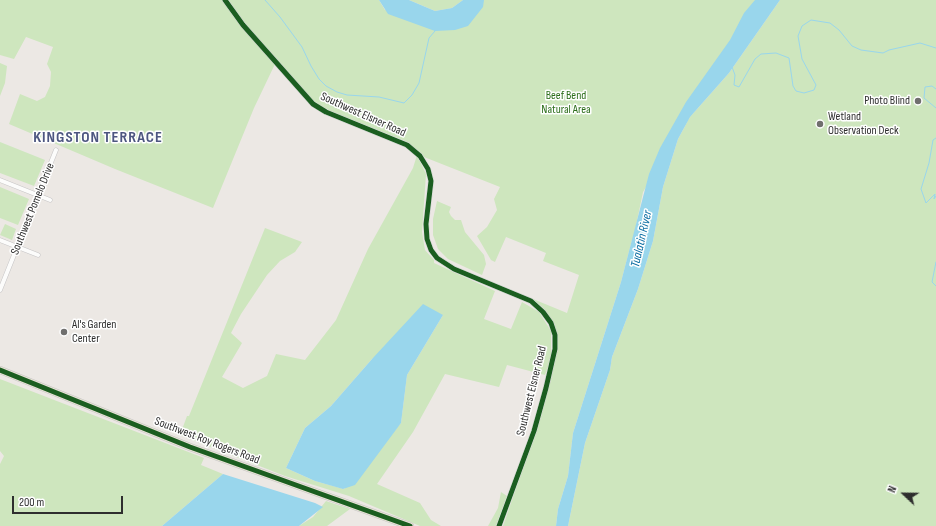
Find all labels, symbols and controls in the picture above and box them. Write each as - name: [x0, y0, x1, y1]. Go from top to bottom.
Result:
- park label: Beef Bend Natural Area: [541, 89, 591, 117]
- street label: Southwest Elsner Road: [318, 90, 408, 140]
- place label: Photo Blind: [864, 94, 910, 108]
- marker: Photo Blind: [913, 96, 923, 106]
- place label: Wetland Observation Deck: [828, 110, 899, 138]
- marker: Wetland Observation Deck: [815, 119, 825, 129]
- district label: KINGSTON TERRACE: [33, 128, 163, 148]
- street label: Southwest Pomelo Drive: [8, 161, 58, 257]
- water label: Tualatin River: [628, 209, 656, 269]
- place label: Al's Garden Center: [72, 318, 116, 346]
- marker: Al's Garden Center: [59, 327, 69, 337]
- street label: Southwest Elsner Road: [514, 345, 550, 437]
- street label: Southwest Roy Rogers Road: [152, 414, 262, 468]
- north arrow: [884, 474, 924, 514]
- text: N: [885, 484, 900, 494]
- scale bar: [14, 488, 125, 514]
- text: 200 m: [19, 495, 44, 510]

